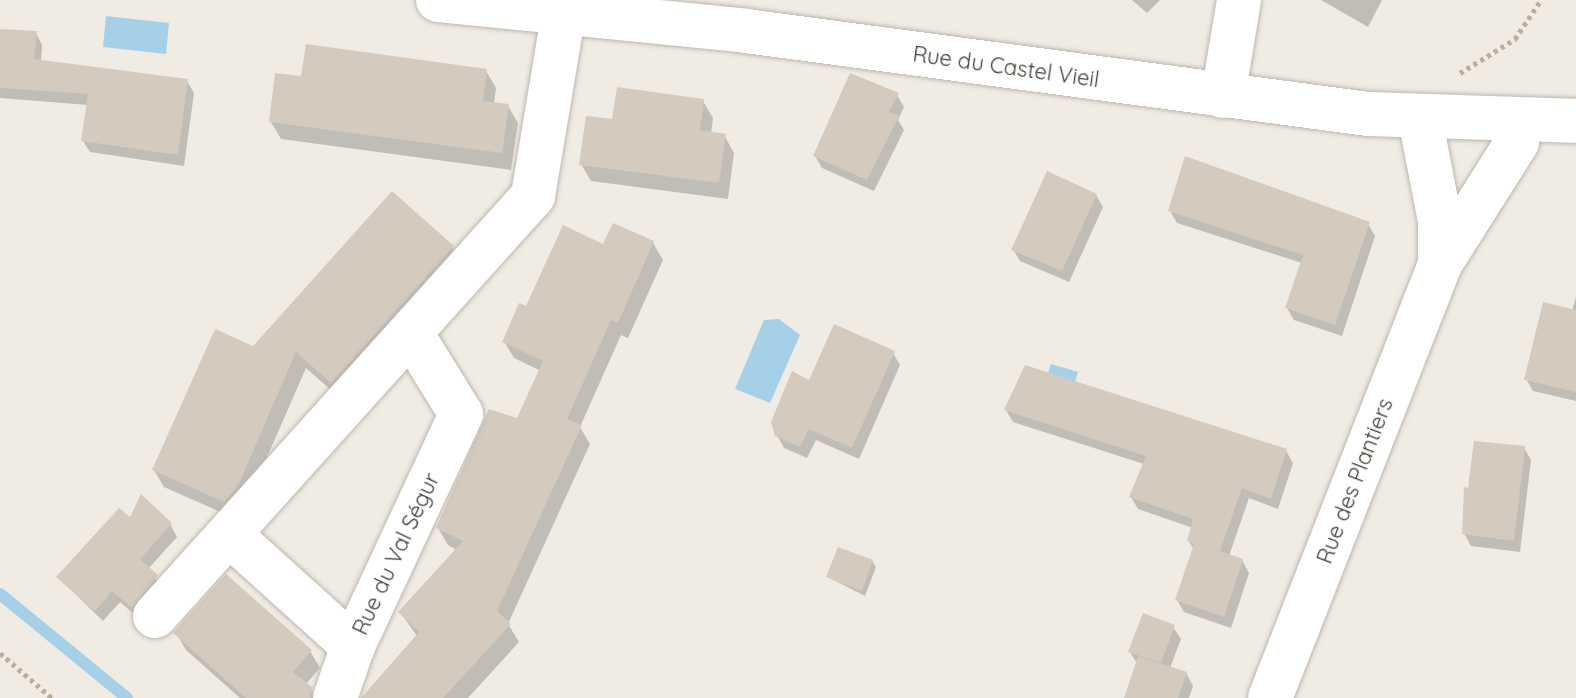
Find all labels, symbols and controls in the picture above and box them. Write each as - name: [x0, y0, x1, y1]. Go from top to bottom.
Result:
- street label: Rue du Castel Vieil: [911, 41, 1101, 93]
- street label: Rue des Plantiers: [1311, 395, 1399, 567]
- street label: Rue du Val Ségur: [347, 469, 445, 639]

